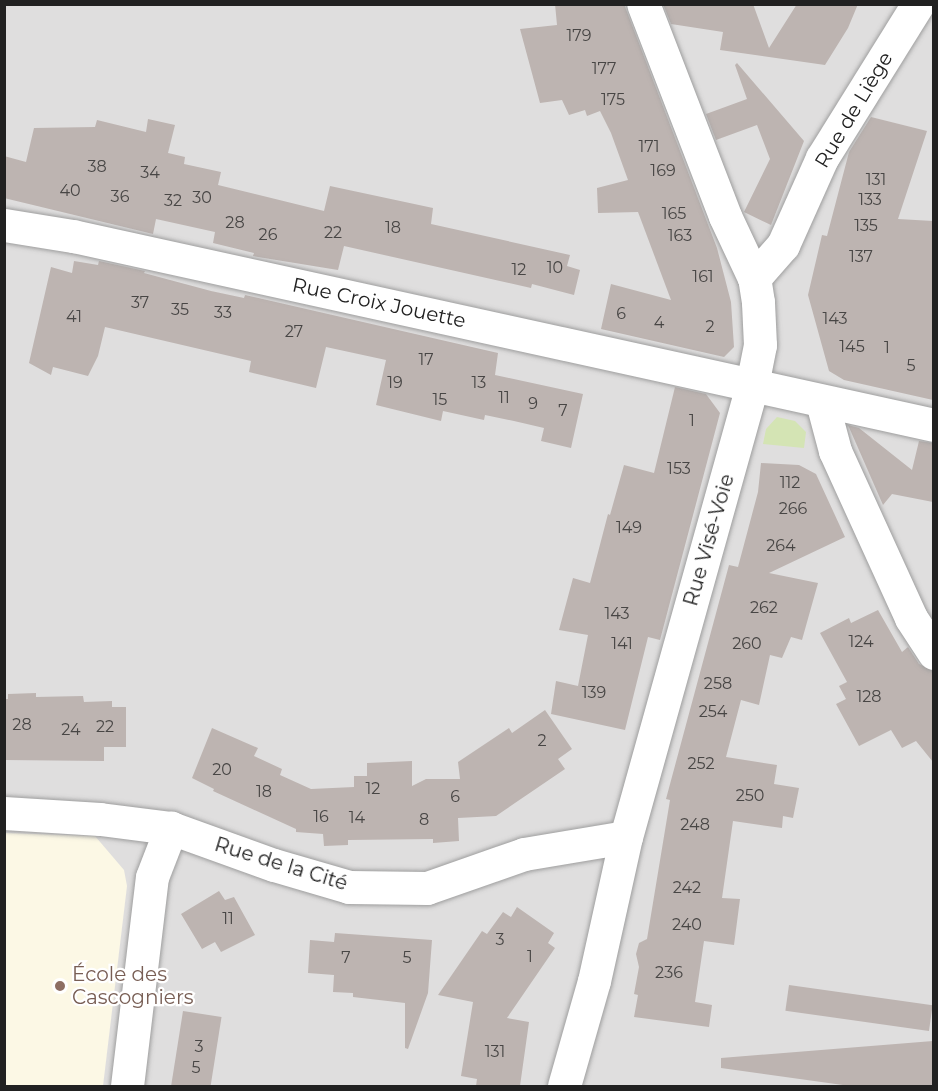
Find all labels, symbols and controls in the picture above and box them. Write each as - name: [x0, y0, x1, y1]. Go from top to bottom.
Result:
- house number: 179: [567, 26, 591, 46]
- street label: Rue de Liège: [810, 48, 898, 172]
- house number: 177: [592, 59, 616, 79]
- house number: 175: [601, 90, 625, 110]
- house number: 171: [638, 137, 660, 157]
- house number: 38: [87, 157, 107, 177]
- house number: 169: [650, 161, 676, 181]
- house number: 34: [140, 163, 160, 183]
- house number: 131: [866, 170, 886, 190]
- house number: 40: [59, 181, 81, 201]
- house number: 36: [111, 187, 129, 207]
- house number: 30: [192, 188, 212, 208]
- house number: 133: [858, 190, 882, 210]
- house number: 32: [164, 191, 182, 211]
- house number: 165: [662, 204, 686, 224]
- house number: 28: [225, 213, 245, 233]
- house number: 135: [854, 216, 878, 236]
- house number: 18: [385, 218, 401, 238]
- house number: 22: [324, 223, 342, 243]
- house number: 26: [259, 225, 277, 245]
- house number: 163: [668, 226, 692, 246]
- house number: 137: [849, 247, 873, 267]
- house number: 10: [547, 258, 563, 278]
- house number: 12: [512, 260, 526, 280]
- house number: 161: [692, 267, 714, 287]
- street label: Rue Croix Jouette: [290, 273, 468, 333]
- house number: 37: [131, 293, 149, 313]
- house number: 35: [171, 300, 189, 320]
- house number: 33: [214, 303, 232, 323]
- house number: 6: [616, 304, 626, 324]
- house number: 41: [66, 307, 82, 327]
- house number: 143: [822, 309, 848, 329]
- house number: 4: [654, 313, 664, 333]
- house number: 2: [705, 317, 715, 337]
- house number: 27: [285, 322, 303, 342]
- house number: 145: [839, 337, 865, 357]
- house number: 1: [884, 338, 890, 358]
- house number: 17: [418, 350, 434, 370]
- house number: 5: [906, 356, 916, 376]
- house number: 19: [387, 373, 403, 393]
- house number: 13: [472, 373, 486, 393]
- house number: 11: [498, 388, 510, 408]
- house number: 15: [433, 390, 447, 410]
- house number: 9: [528, 394, 538, 414]
- house number: 7: [558, 401, 568, 421]
- house number: 1: [689, 411, 695, 431]
- house number: 153: [667, 459, 691, 479]
- street label: Rue Visé-Voie: [679, 471, 739, 609]
- house number: 112: [780, 473, 800, 493]
- house number: 266: [779, 499, 807, 519]
- house number: 149: [616, 518, 642, 538]
- house number: 264: [766, 536, 796, 556]
- house number: 262: [750, 598, 778, 618]
- house number: 143: [604, 604, 630, 624]
- house number: 124: [848, 632, 874, 652]
- house number: 141: [611, 634, 633, 654]
- house number: 260: [732, 634, 762, 654]
- house number: 258: [704, 674, 732, 694]
- house number: 139: [582, 683, 606, 703]
- house number: 128: [856, 687, 882, 707]
- house number: 254: [699, 702, 727, 722]
- house number: 28: [12, 715, 32, 735]
- house number: 22: [96, 717, 114, 737]
- house number: 24: [61, 720, 81, 740]
- house number: 2: [537, 731, 547, 751]
- house number: 252: [687, 754, 715, 774]
- house number: 20: [212, 760, 232, 780]
- house number: 12: [366, 779, 380, 799]
- house number: 18: [256, 782, 272, 802]
- house number: 250: [736, 786, 764, 806]
- house number: 6: [450, 787, 460, 807]
- house number: 16: [313, 807, 329, 827]
- house number: 14: [349, 808, 365, 828]
- house number: 8: [419, 810, 429, 830]
- house number: 248: [680, 815, 710, 835]
- street label: Rue de la Cité: [212, 832, 350, 896]
- house number: 242: [673, 878, 701, 898]
- house number: 11: [222, 909, 234, 929]
- house number: 240: [672, 915, 702, 935]
- house number: 3: [495, 930, 505, 950]
- house number: 1: [527, 947, 533, 967]
- house number: 7: [341, 948, 351, 968]
- house number: 5: [402, 948, 412, 968]
- place label: École des Cascogniers: [72, 963, 194, 1010]
- house number: 236: [655, 963, 683, 983]
- marker: École des Cascogniers: [53, 979, 67, 993]
- house number: 3: [194, 1037, 204, 1057]
- house number: 131: [485, 1042, 505, 1062]
- house number: 5: [191, 1058, 201, 1078]

